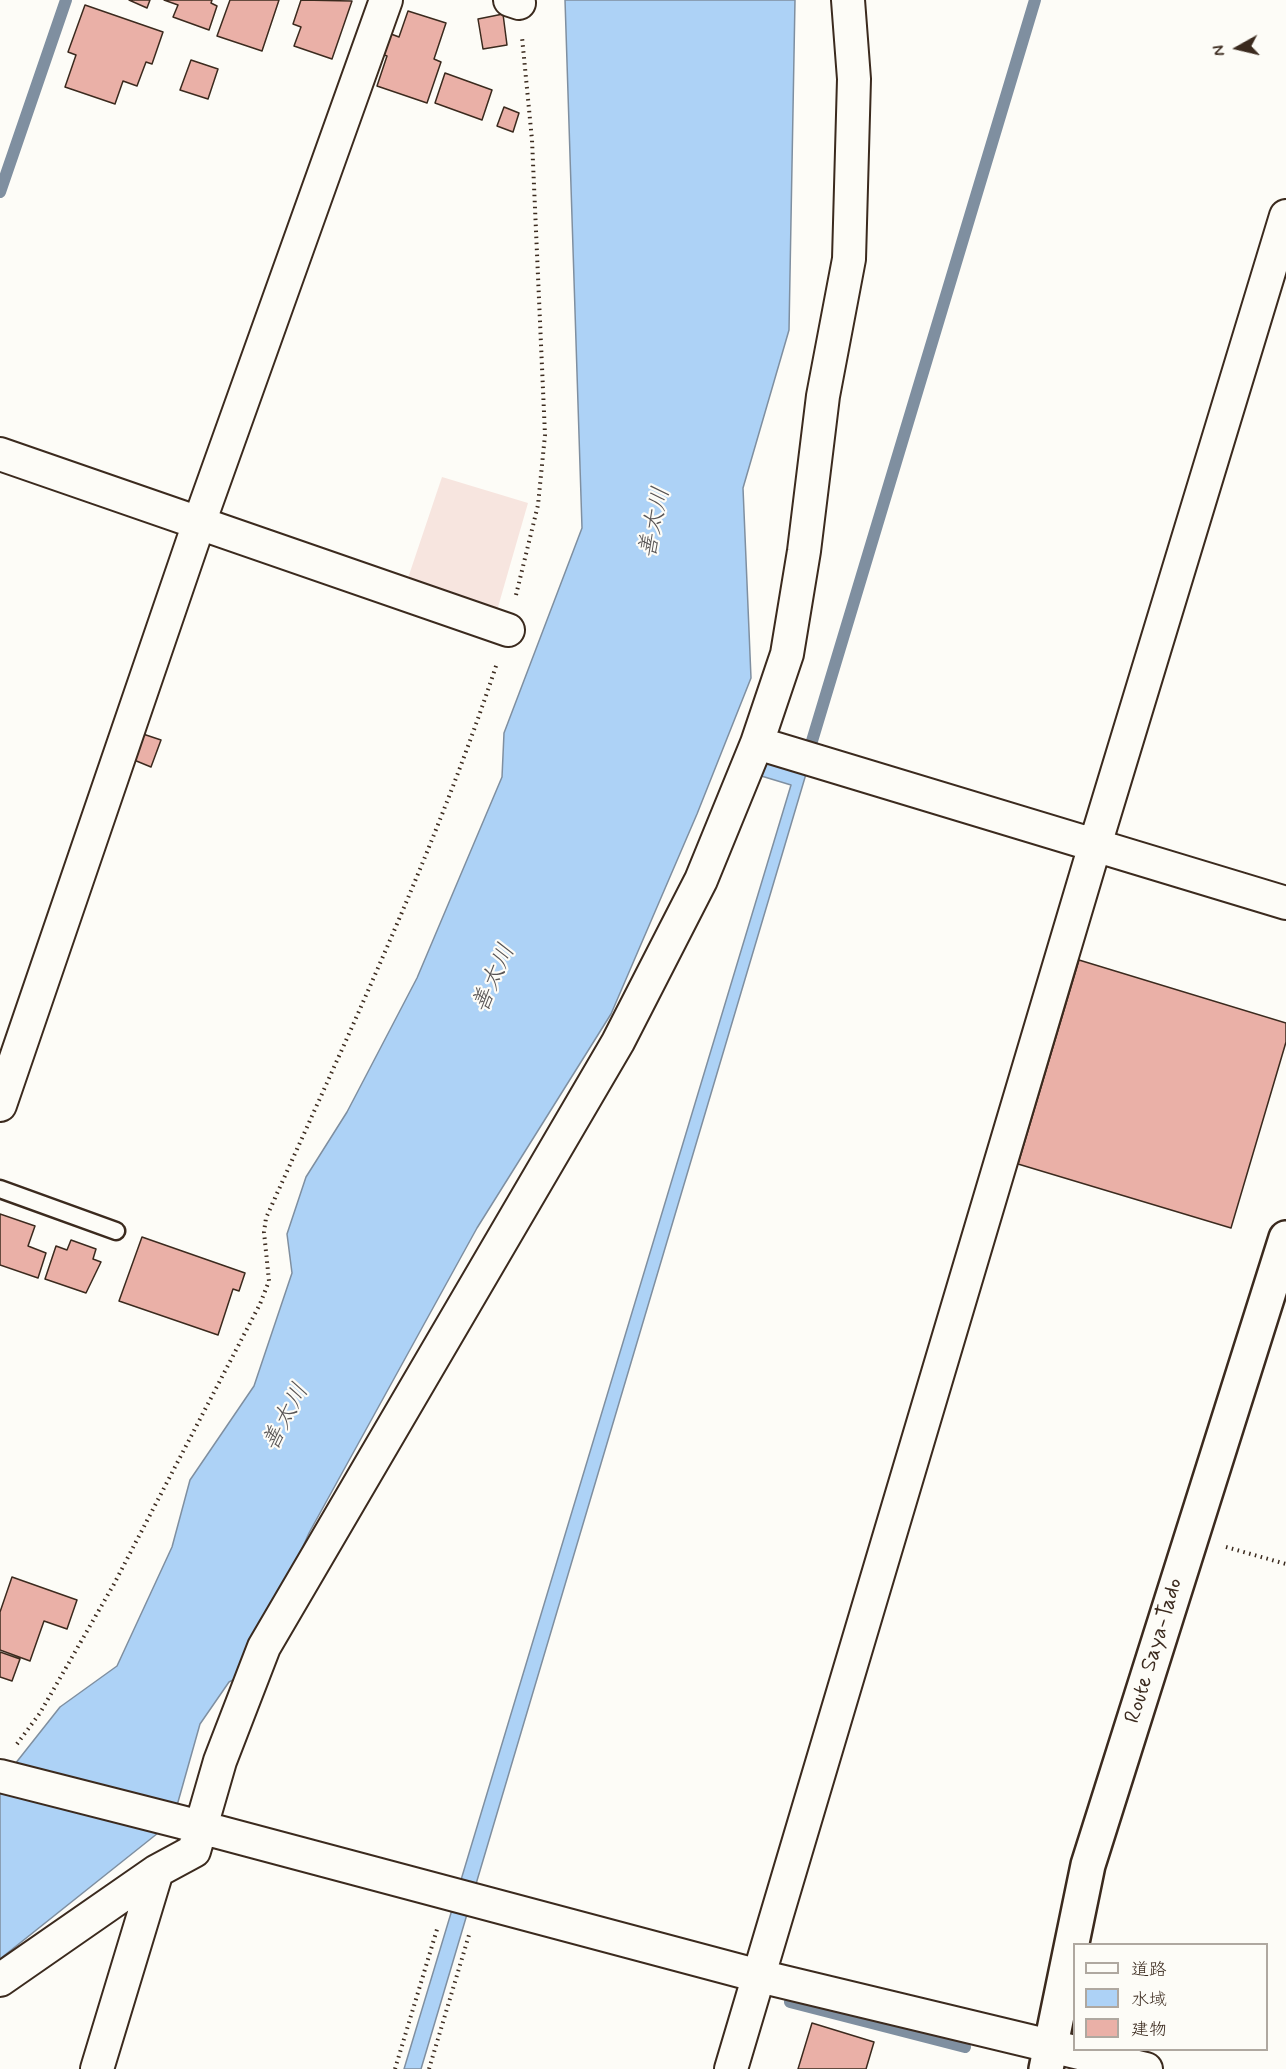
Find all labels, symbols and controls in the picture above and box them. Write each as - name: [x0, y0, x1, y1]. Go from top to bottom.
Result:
- north arrow: [1208, 18, 1268, 78]
- text: N: [1209, 44, 1231, 57]
- water label: 善太川: [634, 485, 678, 561]
- water label: 善太川: [467, 940, 523, 1018]
- water label: 善太川: [257, 1379, 317, 1457]
- street label: Route Saya-Tado: [1120, 1575, 1190, 1727]
- legend: [1073, 1943, 1268, 2051]
- text: 道路: [1131, 1958, 1167, 1982]
- text: 水域: [1131, 1988, 1167, 2012]
- text: 建物: [1131, 2018, 1167, 2042]

